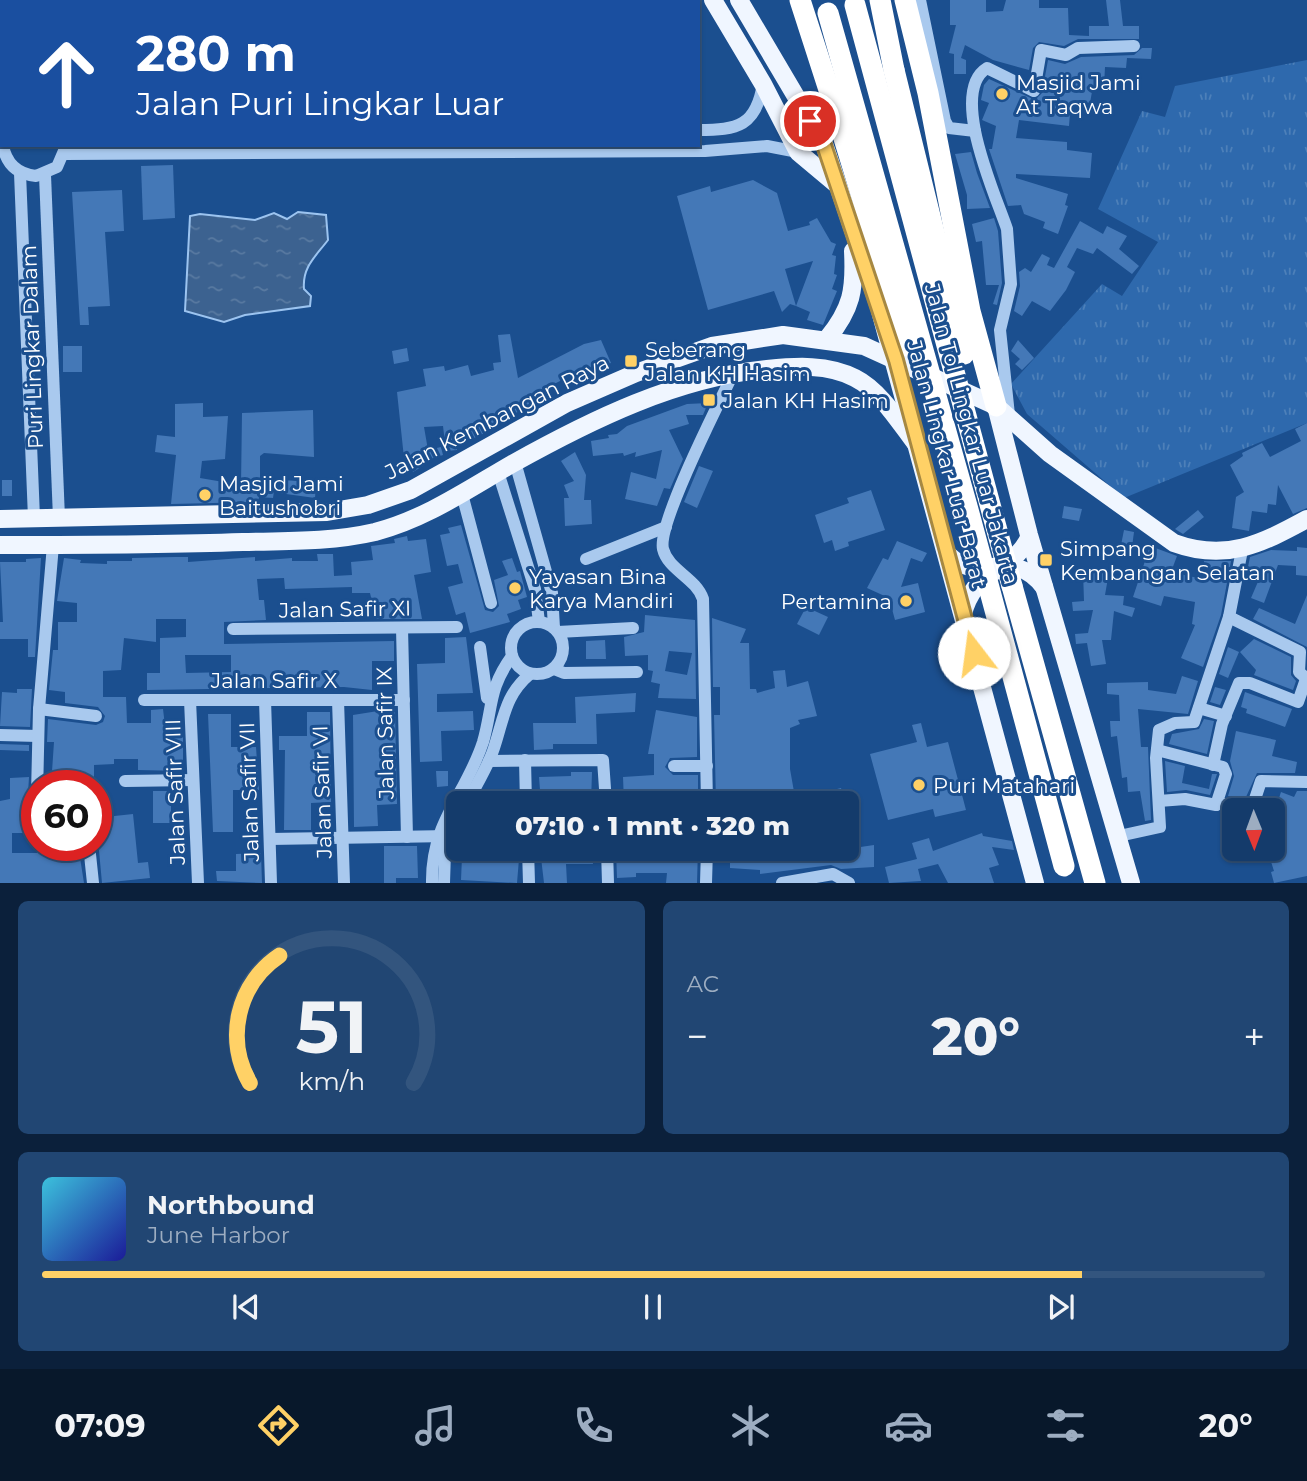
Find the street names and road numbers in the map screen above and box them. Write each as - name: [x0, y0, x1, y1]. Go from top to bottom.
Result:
- street label: Puri Lingkar Dalam: [16, 245, 48, 449]
- street label: Jalan Tol Lingkar Luar Jakarta: [919, 280, 1024, 587]
- street label: Jalan Lingkar Luar Barat: [902, 337, 992, 591]
- street label: Jalan Kembangan Raya: [380, 350, 613, 485]
- street label: Jalan Safir XI: [278, 595, 411, 623]
- street label: Jalan Safir IX: [371, 666, 399, 800]
- street label: Jalan Safir X: [210, 668, 337, 693]
- street label: Jalan Safir VIII: [160, 719, 190, 866]
- street label: Jalan Safir VII: [234, 722, 264, 863]
- street label: Jalan Safir VI: [307, 725, 337, 860]

